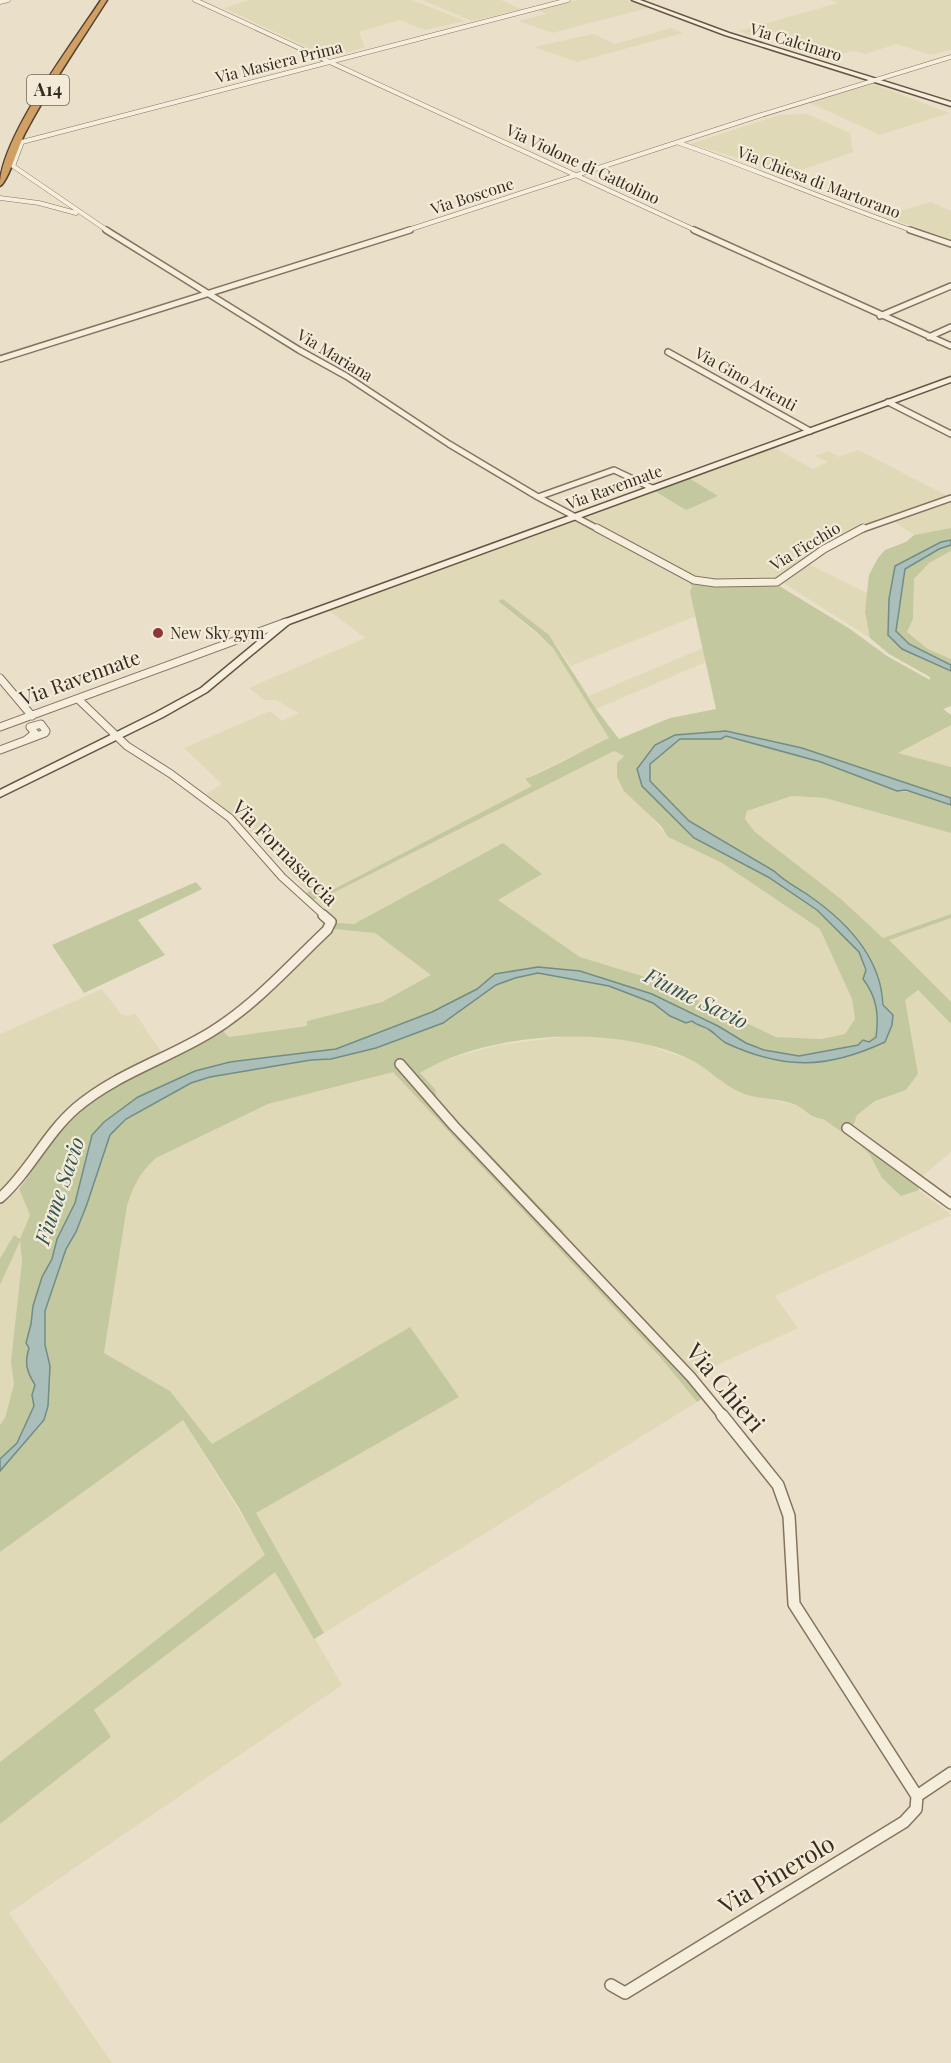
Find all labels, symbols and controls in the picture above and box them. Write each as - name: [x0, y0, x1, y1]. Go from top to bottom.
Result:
- street label: Via Calcinaro: [747, 17, 845, 66]
- street label: Via Masiera Prima: [212, 36, 345, 88]
- road number: A14: [27, 75, 69, 105]
- street label: Via Violone di Gattolino: [502, 118, 664, 209]
- street label: Via Chiesa di Martorano: [734, 140, 904, 222]
- street label: Via Boscone: [427, 172, 516, 219]
- street label: Via Mariana: [292, 323, 377, 386]
- street label: Via Gino Arienti: [691, 341, 801, 415]
- street label: Via Ravennate: [562, 459, 665, 514]
- street label: Via Ficchio: [765, 516, 844, 575]
- place label: New Sky gym: [170, 622, 265, 643]
- marker: New Sky gym: [151, 626, 165, 640]
- street label: Via Ravennate: [15, 642, 143, 711]
- street label: Via Fornasaccia: [227, 792, 345, 911]
- water label: Fiume Savio: [640, 960, 753, 1034]
- water label: Fiume Savio: [26, 1133, 90, 1249]
- street label: Via Chieri: [679, 1335, 773, 1438]
- street label: Via Pinerolo: [711, 1826, 840, 1921]

